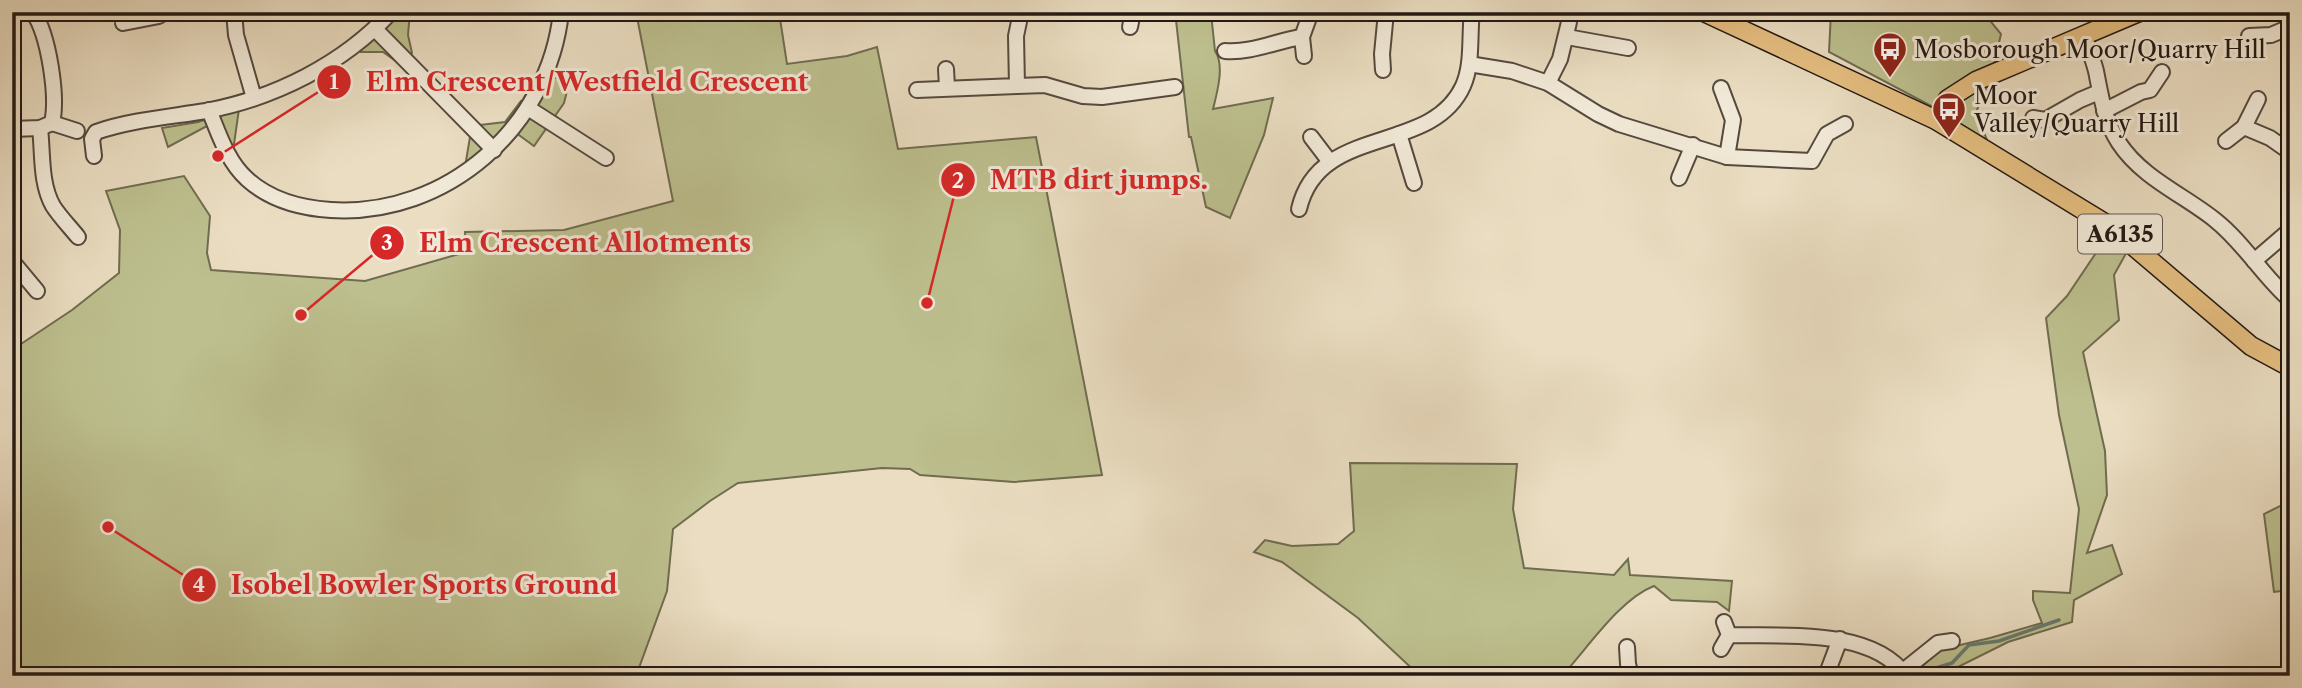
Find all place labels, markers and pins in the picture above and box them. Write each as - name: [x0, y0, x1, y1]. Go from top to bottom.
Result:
- bus stop icon: Mosborough Moor/Quarry Hill: [1871, 30, 1909, 79]
- place label: Mosborough Moor/Quarry Hill: [1914, 35, 2266, 64]
- callout: Elm Crescent/Westfield Crescent: [317, 58, 822, 105]
- place label: Moor Valley/Quarry Hill: [1973, 81, 2179, 138]
- bus stop icon: Moor Valley/Quarry Hill: [1930, 90, 1968, 139]
- callout: MTB dirt jumps.: [941, 157, 1222, 204]
- callout: Elm Crescent Allotments: [370, 220, 766, 267]
- callout: Isobel Bowler Sports Ground: [181, 561, 631, 608]

